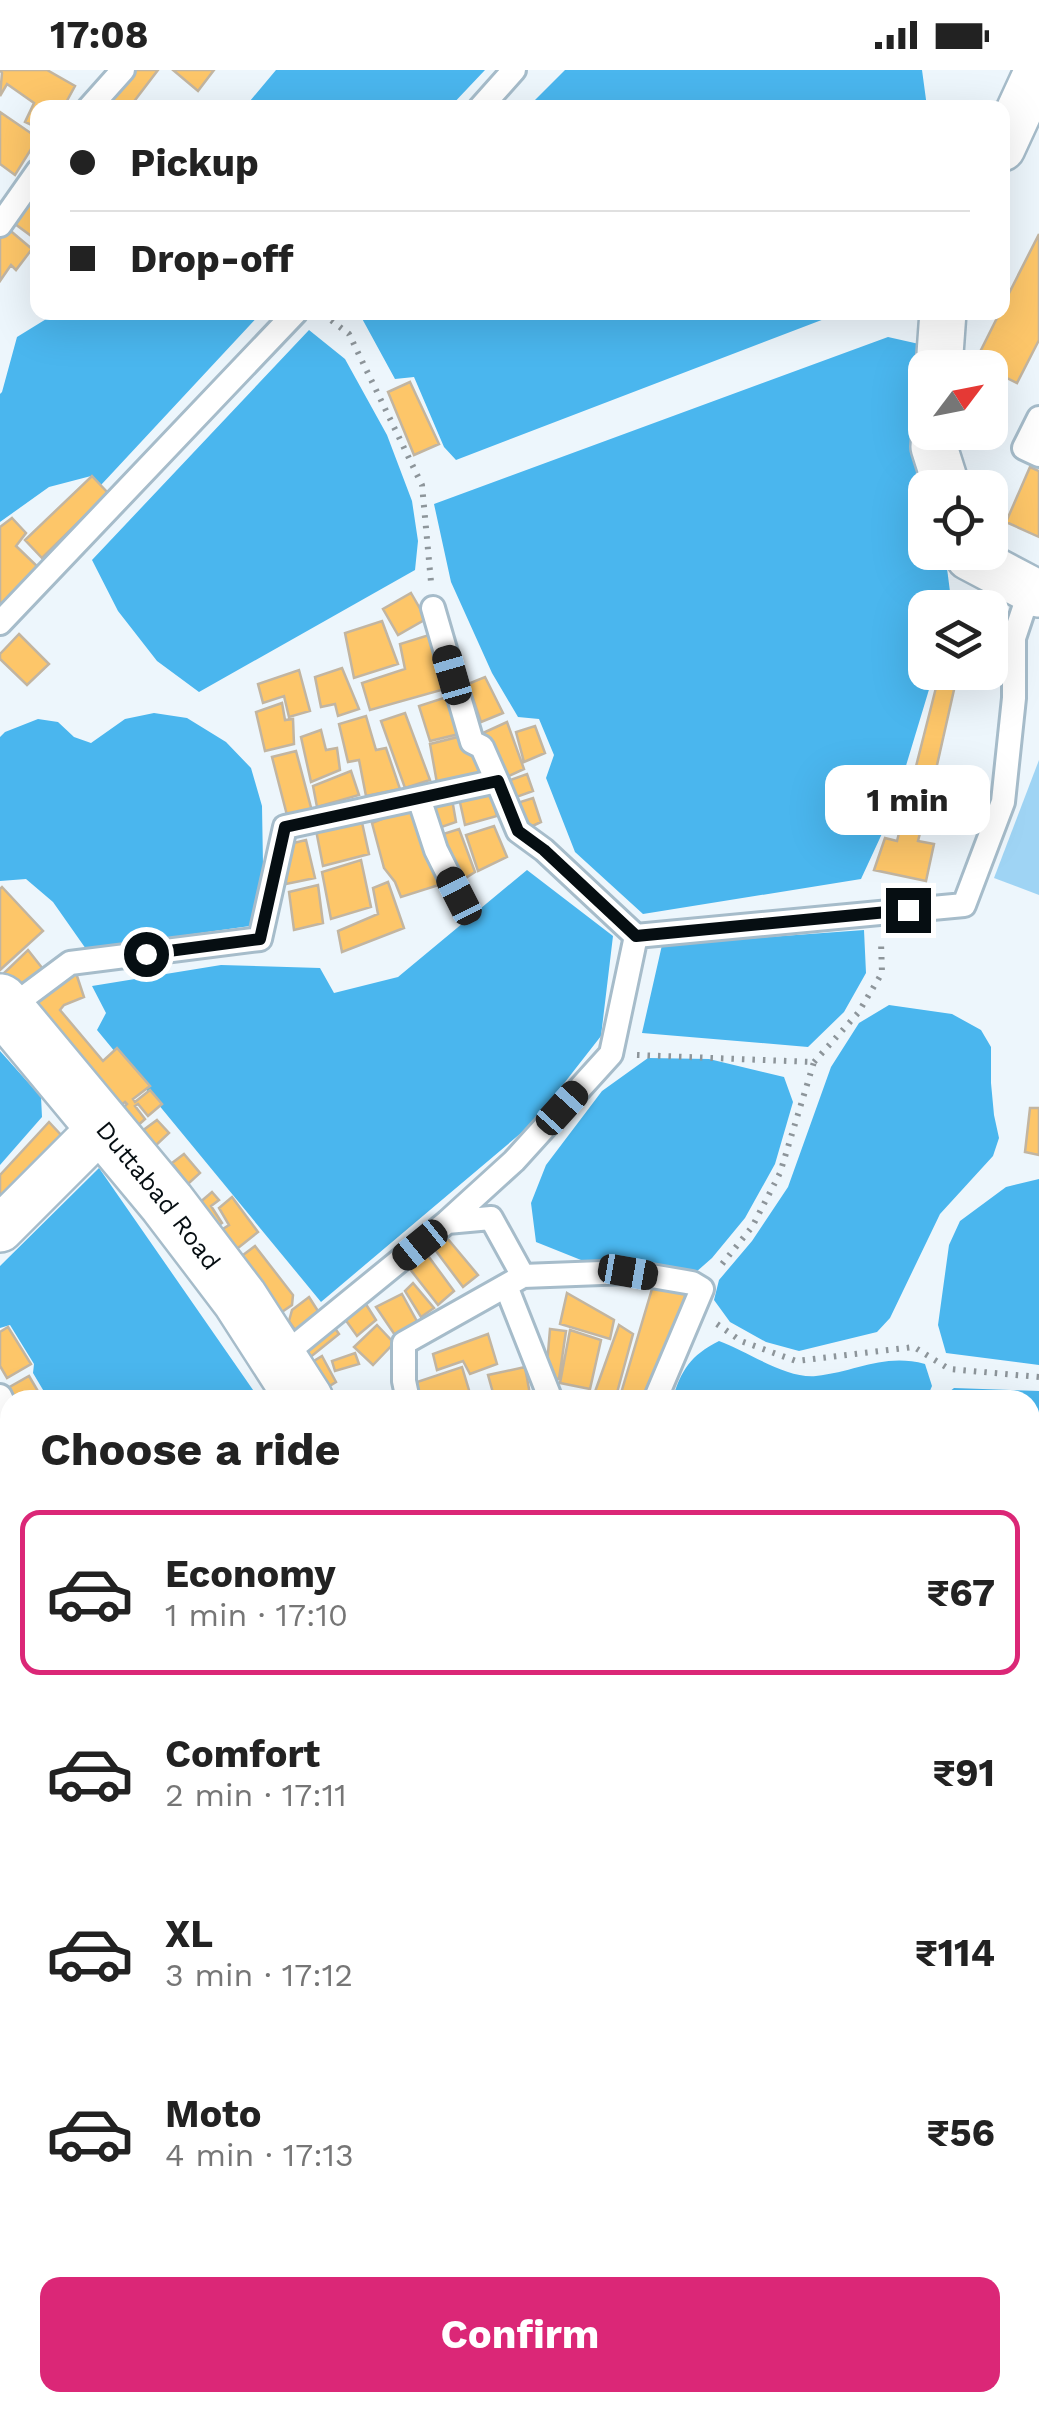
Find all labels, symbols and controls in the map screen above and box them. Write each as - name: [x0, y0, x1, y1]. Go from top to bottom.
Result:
- text: 17:08: [50, 13, 149, 57]
- text: Pickup: [130, 141, 259, 185]
- text: Drop-off: [130, 237, 294, 281]
- north arrow: [908, 350, 1008, 450]
- map controls: [908, 350, 1008, 690]
- button: locate: [908, 470, 1008, 570]
- button: layers: [908, 590, 1008, 690]
- car: [429, 642, 475, 708]
- callout: 1 min: [826, 765, 990, 835]
- text: 1 min: [866, 781, 949, 819]
- car: [432, 862, 486, 930]
- route end: [886, 888, 931, 933]
- route start: [124, 932, 169, 977]
- car: [531, 1076, 593, 1140]
- street label: Duttabad Road: [90, 1115, 226, 1276]
- car: [387, 1214, 453, 1276]
- car: [596, 1252, 660, 1292]
- text: Choose a ride: [40, 1423, 340, 1476]
- icon: car: [45, 1548, 135, 1638]
- text: Economy: [165, 1552, 336, 1596]
- text: ₹67: [926, 1571, 995, 1615]
- text: 1 min · 17:10: [165, 1596, 348, 1634]
- icon: car: [45, 1728, 135, 1818]
- text: Comfort: [165, 1732, 320, 1776]
- text: ₹91: [932, 1751, 995, 1795]
- text: 2 min · 17:11: [165, 1776, 347, 1814]
- icon: car: [45, 1908, 135, 1998]
- text: XL: [165, 1912, 213, 1956]
- text: ₹114: [915, 1931, 995, 1975]
- text: 3 min · 17:12: [165, 1956, 353, 1994]
- icon: car: [45, 2088, 135, 2178]
- text: Moto: [165, 2092, 261, 2136]
- text: ₹56: [927, 2111, 995, 2155]
- text: 4 min · 17:13: [165, 2136, 354, 2174]
- button: Confirm: [40, 2277, 1000, 2392]

